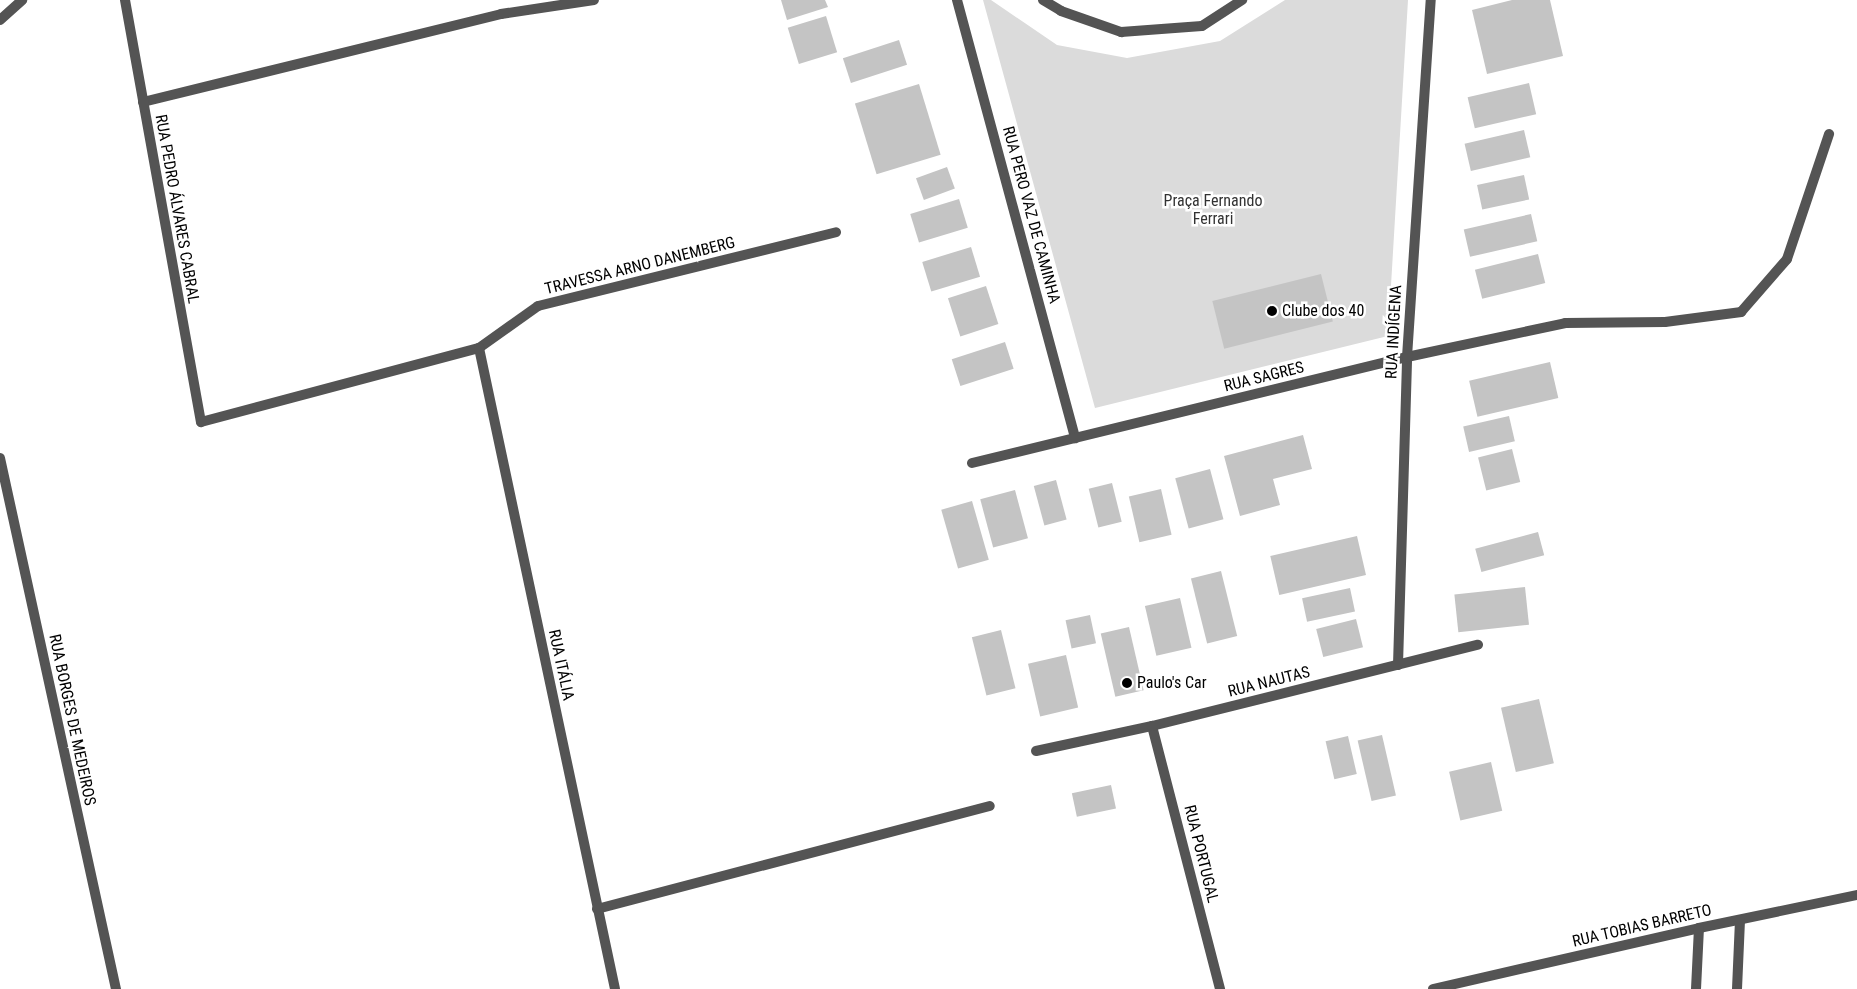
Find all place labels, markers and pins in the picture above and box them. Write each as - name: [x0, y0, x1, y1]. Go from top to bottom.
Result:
- place label: Clube dos 40: [1282, 301, 1364, 321]
- marker: Clube dos 40: [1266, 305, 1278, 317]
- place label: Paulo's Car: [1137, 673, 1207, 693]
- marker: Paulo's Car: [1121, 677, 1133, 689]

